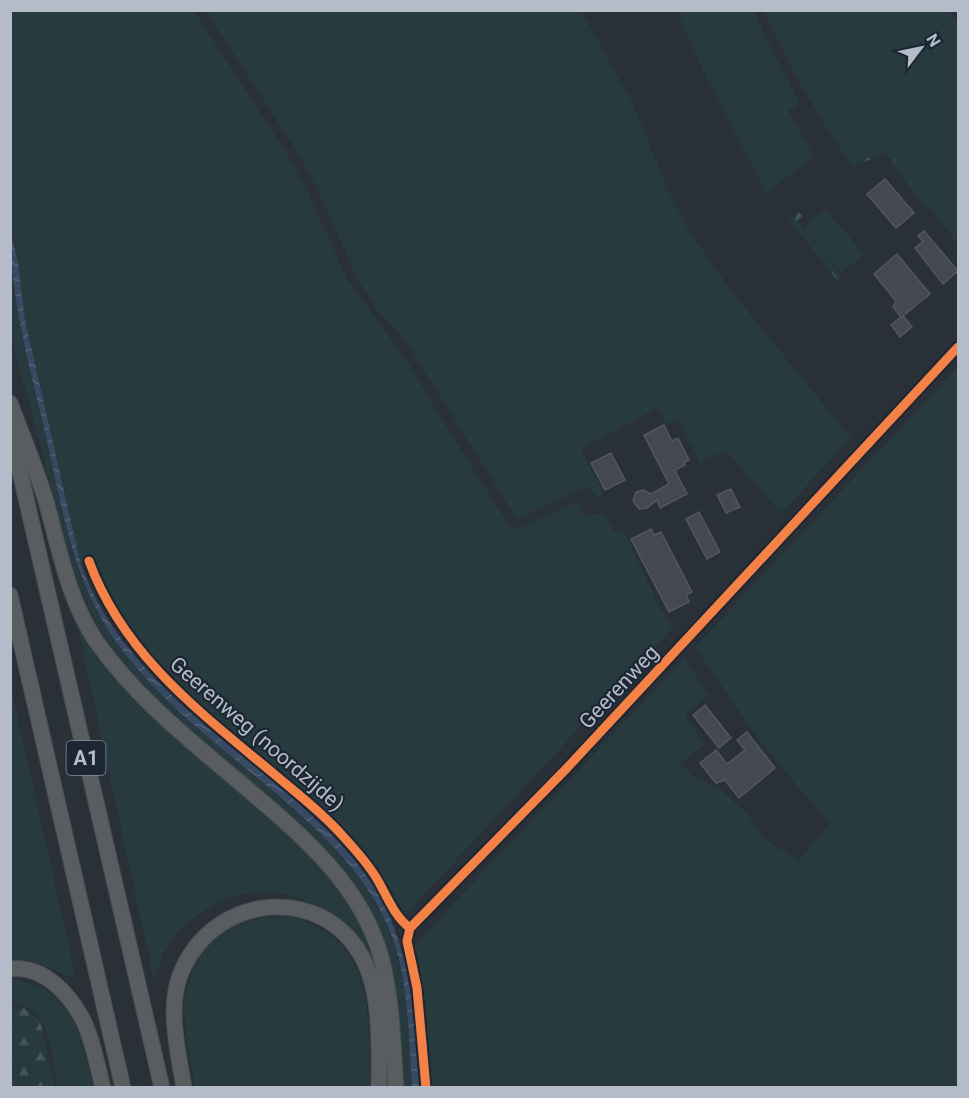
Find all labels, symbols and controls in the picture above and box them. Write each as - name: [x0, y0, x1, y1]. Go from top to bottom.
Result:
- north arrow: [891, 18, 951, 78]
- text: N: [922, 30, 944, 50]
- street label: Geerenweg: [574, 640, 664, 734]
- street label: Geerenweg (noordzijde): [165, 652, 349, 816]
- road number: A1: [66, 741, 106, 775]

